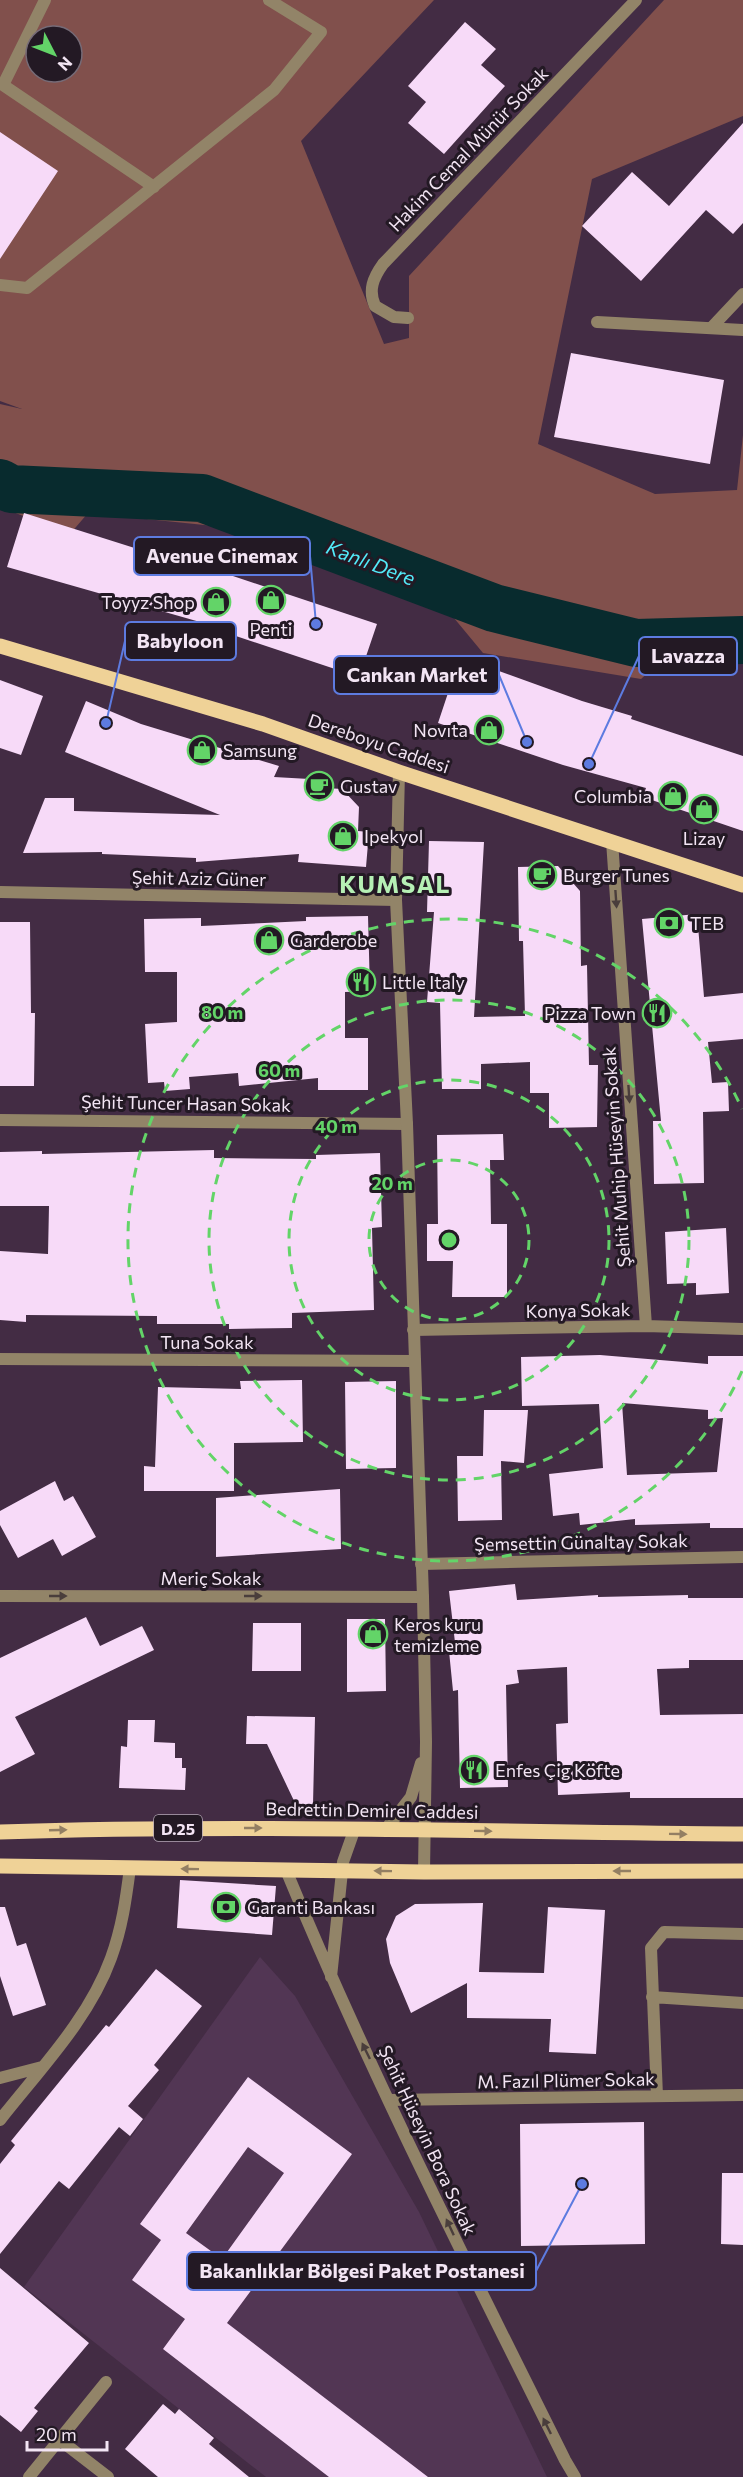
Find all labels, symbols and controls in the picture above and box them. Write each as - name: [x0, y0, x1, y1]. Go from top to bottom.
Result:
- north arrow: [24, 24, 84, 84]
- text: N: [54, 54, 77, 75]
- street label: Hakim Cemal Münür Sokak: [384, 62, 552, 236]
- water label: Kanlı Dere: [323, 534, 419, 590]
- callout: Avenue Cinemax: [134, 537, 310, 575]
- text: Avenue Cinemax: [146, 543, 299, 567]
- shop icon: Penti: [255, 584, 287, 616]
- shop icon: Toyyz Shop: [200, 586, 232, 618]
- place label: Toyyz Shop: [101, 591, 195, 613]
- place label: Penti: [250, 618, 292, 640]
- callout: Babyloon: [125, 622, 236, 660]
- text: Babyloon: [136, 628, 224, 652]
- callout: Lavazza: [639, 637, 737, 675]
- text: Lavazza: [651, 643, 725, 667]
- callout: Cankan Market: [334, 656, 499, 694]
- text: Cankan Market: [347, 662, 487, 686]
- street label: Dereboyu Caddesi: [306, 709, 452, 777]
- shop icon: Novıta: [473, 714, 505, 746]
- place label: Novıta: [413, 719, 468, 741]
- shop icon: Samsung: [186, 734, 218, 766]
- place label: Samsung: [223, 739, 297, 761]
- cafe icon: Gustav: [303, 770, 335, 802]
- place label: Gustav: [340, 775, 397, 797]
- shop icon: Columbia: [657, 780, 689, 812]
- place label: Columbia: [574, 785, 652, 807]
- shop icon: Lizay: [688, 793, 720, 825]
- shop icon: Ipekyol: [327, 820, 359, 852]
- place label: Ipekyol: [364, 825, 423, 847]
- place label: Lizay: [683, 827, 725, 849]
- cafe icon: Burger Tunes: [526, 859, 558, 891]
- place label: Burger Tunes: [563, 864, 670, 886]
- street label: Şehit Aziz Güner: [132, 866, 266, 890]
- district label: KUMSAL: [339, 869, 451, 898]
- one-way arrow: [611, 890, 621, 909]
- bank icon: TEB: [653, 907, 685, 939]
- place label: TEB: [690, 912, 724, 934]
- shop icon: Garderobe: [253, 924, 285, 956]
- place label: Garderobe: [290, 929, 377, 951]
- restaurant icon: Little Italy: [345, 966, 377, 998]
- place label: Little Italy: [382, 971, 465, 993]
- restaurant icon: Pizza Town: [641, 997, 673, 1029]
- text: 80 m: [201, 1001, 243, 1023]
- place label: Pizza Town: [544, 1002, 636, 1024]
- street label: Şehit Muhip Hüseyin Sokak: [597, 1046, 635, 1268]
- text: 60 m: [258, 1059, 300, 1081]
- one-way arrow: [624, 1084, 634, 1103]
- street label: Şehit Tuncer Hasan Sokak: [81, 1090, 291, 1116]
- text: 40 m: [315, 1115, 357, 1137]
- text: 20 m: [371, 1172, 413, 1194]
- centre of rings: [439, 1230, 459, 1250]
- street label: Konya Sokak: [526, 1298, 631, 1322]
- street label: Tuna Sokak: [160, 1331, 254, 1353]
- street label: Şemsettin Günaltay Sokak: [474, 1529, 688, 1555]
- street label: Meriç Sokak: [160, 1567, 262, 1589]
- one-way arrow: [49, 1591, 68, 1601]
- one-way arrow: [244, 1591, 263, 1601]
- place label: Keros kuru temizleme: [394, 1613, 481, 1656]
- shop icon: Keros kuru temizleme: [357, 1618, 389, 1650]
- restaurant icon: Enfes Çig Köfte: [458, 1754, 490, 1786]
- place label: Enfes Çig Köfte: [495, 1759, 620, 1781]
- street label: Bedrettin Demirel Caddesi: [265, 1797, 479, 1823]
- road number: D.25: [154, 1815, 202, 1841]
- one-way arrow: [244, 1823, 263, 1833]
- one-way arrow: [49, 1826, 68, 1835]
- one-way arrow: [473, 1827, 492, 1836]
- one-way arrow: [668, 1829, 687, 1838]
- one-way arrow: [180, 1864, 199, 1874]
- one-way arrow: [374, 1866, 393, 1876]
- one-way arrow: [612, 1866, 631, 1876]
- bank icon: Garanti Bankası: [210, 1891, 242, 1923]
- place label: Garanti Bankası: [247, 1896, 375, 1918]
- one-way arrow: [361, 2042, 371, 2060]
- street label: Şehit Hüseyin Bora Sokak: [374, 2042, 482, 2239]
- street label: M. Fazıl Plümer Sokak: [477, 2067, 655, 2093]
- one-way arrow: [445, 2219, 454, 2236]
- callout: Bakanlıklar Bölgesi Paket Postanesi: [187, 2252, 536, 2290]
- text: Bakanlıklar Bölgesi Paket Postanesi: [199, 2258, 525, 2282]
- scale bar: [27, 2414, 106, 2452]
- one-way arrow: [543, 2417, 552, 2434]
- text: 20 m: [36, 2423, 77, 2445]

